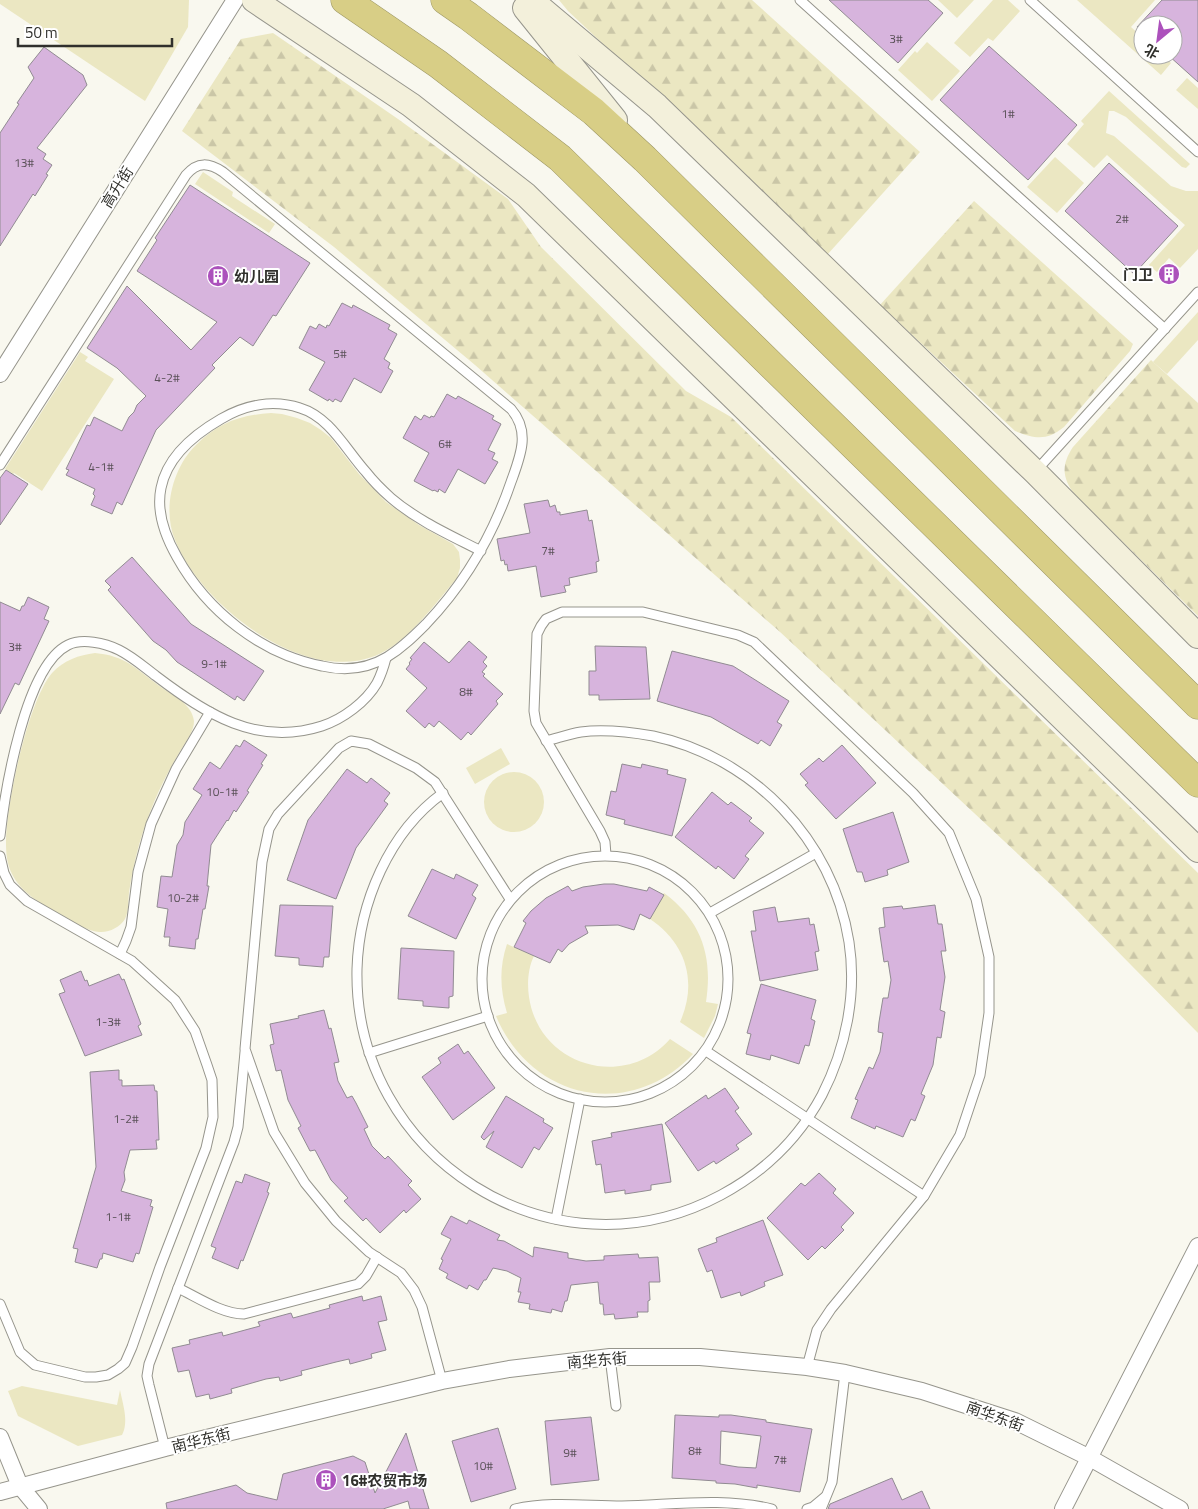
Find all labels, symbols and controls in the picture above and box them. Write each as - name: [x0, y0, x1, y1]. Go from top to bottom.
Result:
- scale bar: [18, 15, 171, 47]
- north arrow: [1133, 15, 1183, 65]
- text: 50 m: [25, 21, 58, 44]
- house number: 3#: [889, 29, 903, 48]
- text: 北: [1140, 39, 1163, 64]
- house number: 1#: [1001, 104, 1015, 123]
- house number: 13#: [14, 153, 34, 172]
- street label: 高升街: [95, 162, 139, 212]
- house number: 2#: [1115, 209, 1129, 228]
- building icon: 门卫: [1157, 262, 1181, 286]
- place label: 门卫: [1123, 263, 1153, 286]
- building icon: 幼儿园: [206, 264, 230, 288]
- place label: 幼儿园: [234, 265, 279, 288]
- house number: 5#: [333, 344, 347, 363]
- house number: 4-2#: [154, 368, 180, 387]
- house number: 6#: [438, 434, 452, 453]
- house number: 4-1#: [88, 457, 114, 476]
- house number: 7#: [541, 541, 555, 560]
- house number: 3#: [8, 637, 22, 656]
- house number: 9-1#: [201, 654, 227, 673]
- house number: 8#: [459, 682, 473, 701]
- house number: 10-1#: [206, 782, 238, 801]
- house number: 10-2#: [167, 888, 199, 907]
- house number: 1-3#: [95, 1012, 121, 1031]
- house number: 1-2#: [113, 1109, 139, 1128]
- house number: 1-1#: [105, 1207, 131, 1226]
- street label: 南华东街: [566, 1346, 628, 1374]
- street label: 南华东街: [963, 1395, 1027, 1437]
- street label: 南华东街: [169, 1422, 233, 1458]
- house number: 8#: [688, 1441, 702, 1460]
- house number: 9#: [563, 1443, 577, 1462]
- house number: 7#: [773, 1450, 787, 1469]
- house number: 10#: [473, 1456, 493, 1475]
- building icon: 16#农贸市场: [314, 1468, 338, 1492]
- place label: 16#农贸市场: [342, 1469, 427, 1492]

